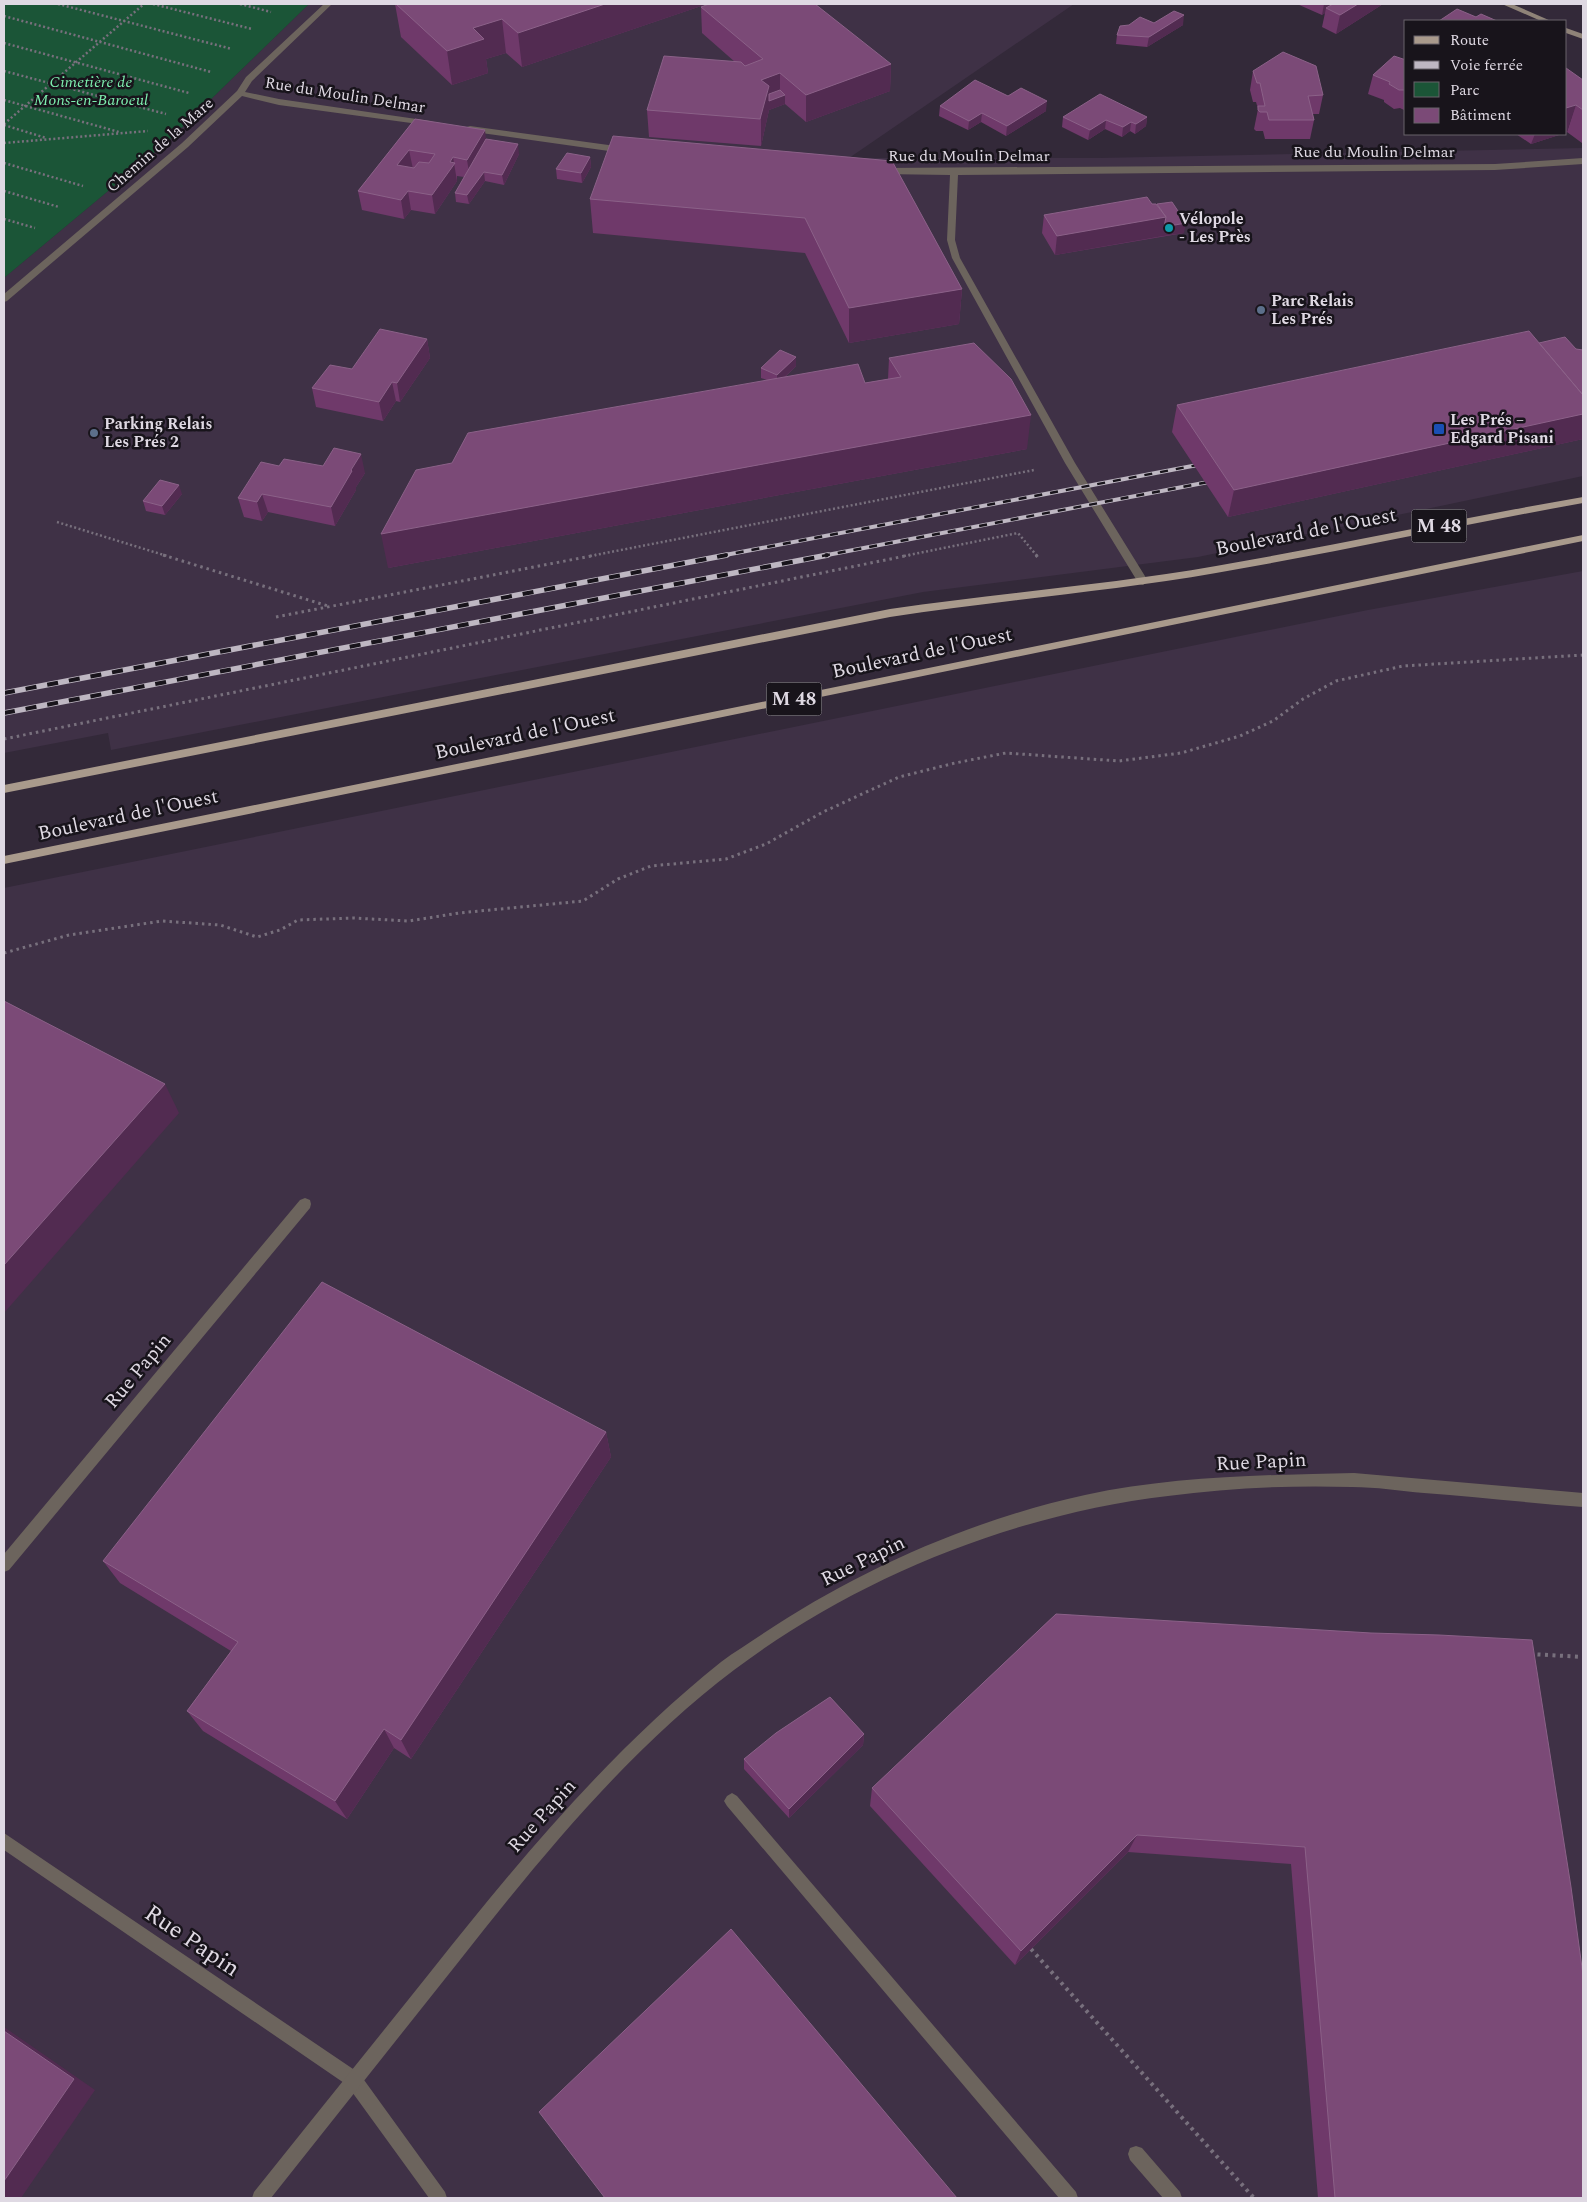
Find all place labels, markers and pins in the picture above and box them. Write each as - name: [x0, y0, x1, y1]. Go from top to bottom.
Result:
- place label: Vélopole - Les Près: [1179, 207, 1251, 249]
- marker: Vélopole - Les Près: [1163, 222, 1175, 234]
- place label: Parc Relais Les Prés: [1271, 289, 1354, 331]
- marker: Parc Relais Les Prés: [1255, 304, 1267, 316]
- place label: Les Prés – Edgard Pisani: [1450, 408, 1554, 450]
- place label: Parking Relais Les Prés 2: [104, 412, 212, 454]
- marker: Les Prés – Edgard Pisani: [1432, 422, 1446, 436]
- marker: Parking Relais Les Prés 2: [88, 427, 100, 439]

